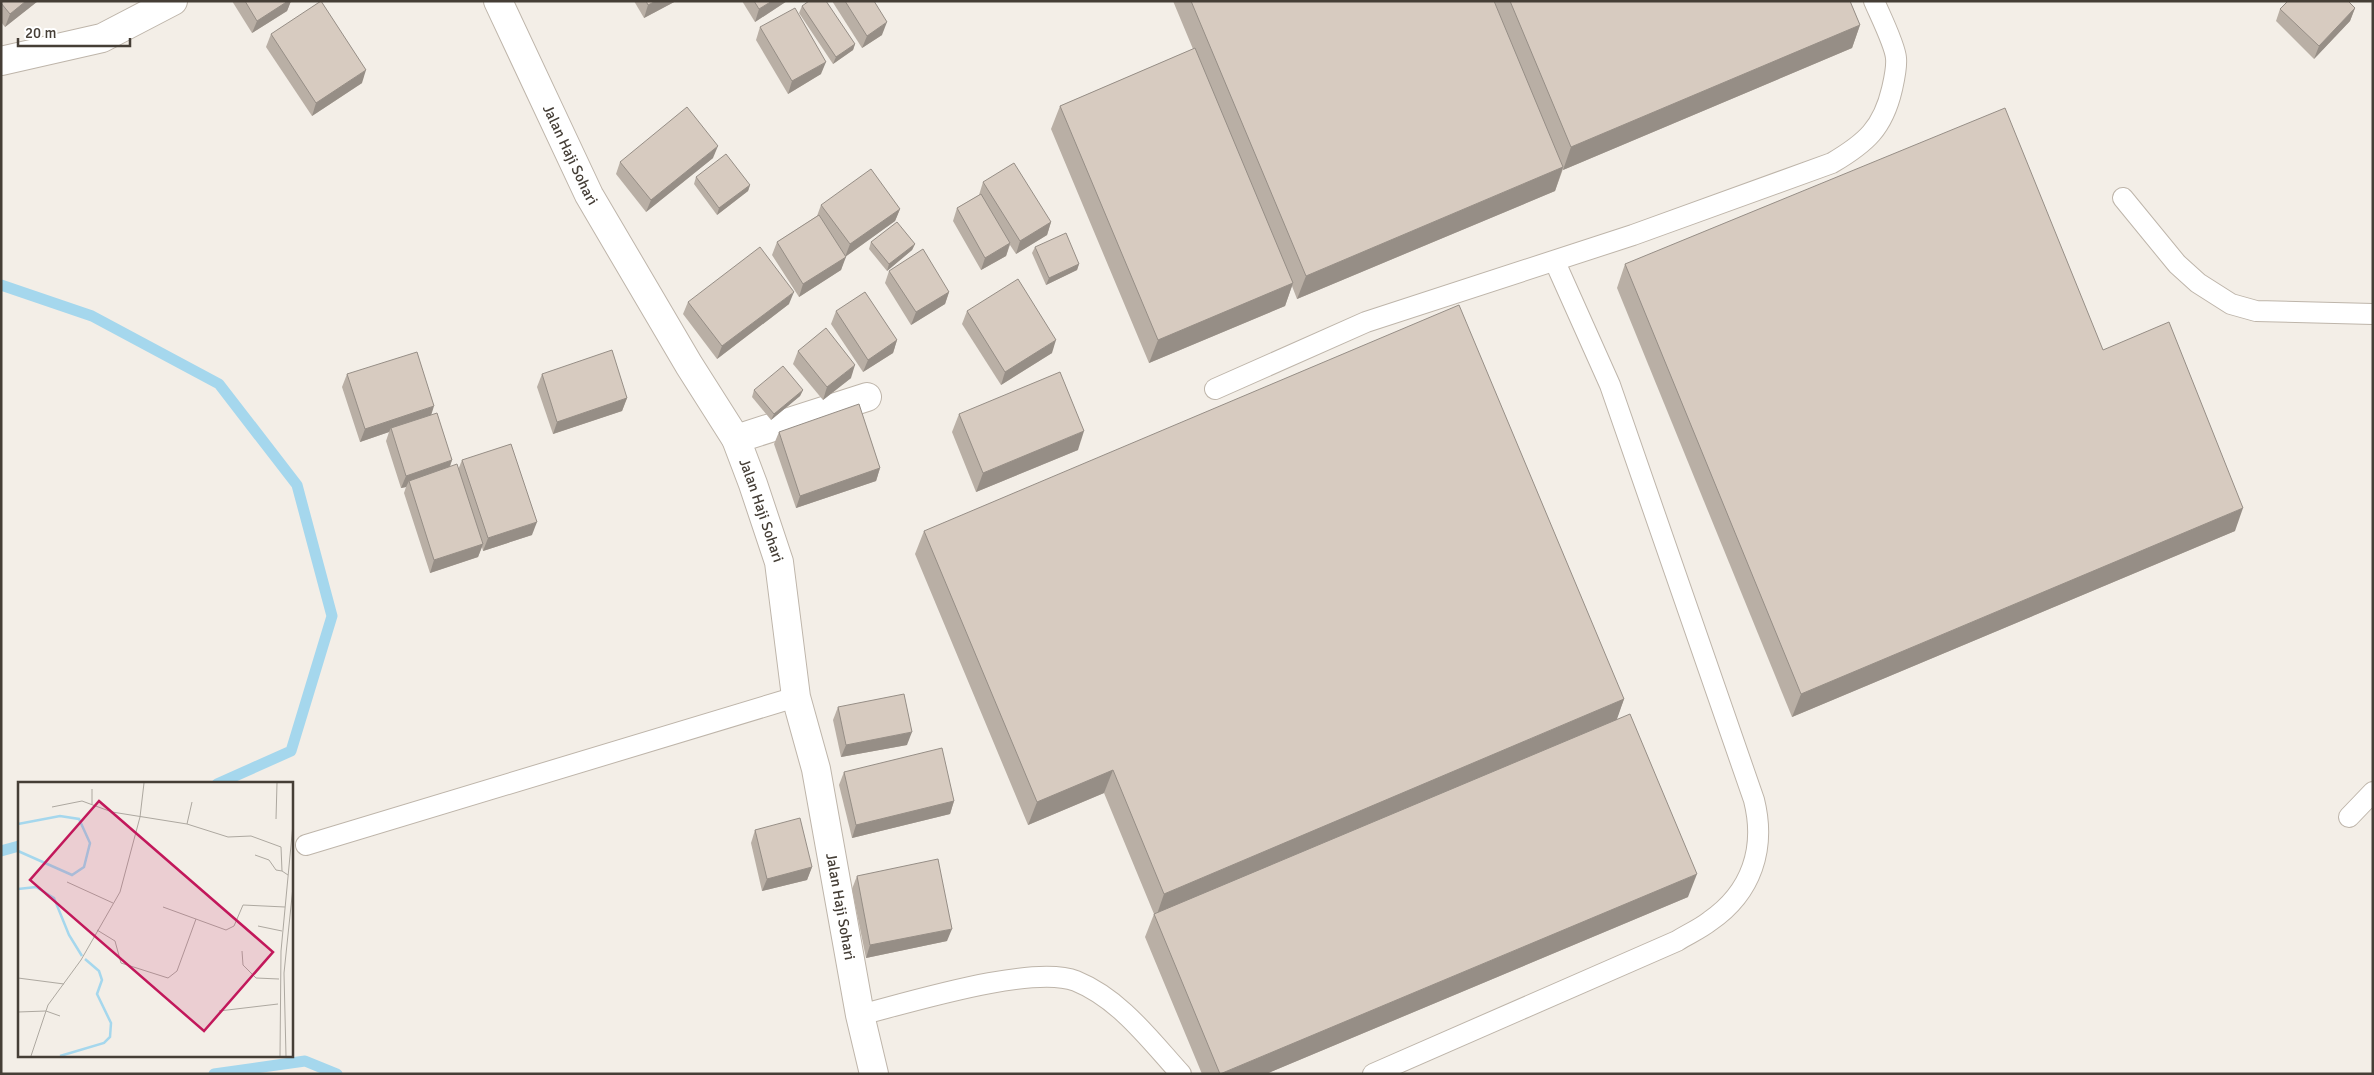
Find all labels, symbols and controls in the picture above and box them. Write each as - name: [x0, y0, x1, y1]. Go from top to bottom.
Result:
- scale bar: [18, 15, 130, 47]
- text: 20 m: [25, 24, 56, 42]
- street label: Jalan Haji Sohari: [539, 102, 602, 208]
- street label: Jalan Haji Sohari: [735, 456, 787, 565]
- inset map: [18, 782, 292, 1058]
- street label: Jalan Haji Sohari: [822, 851, 859, 962]

